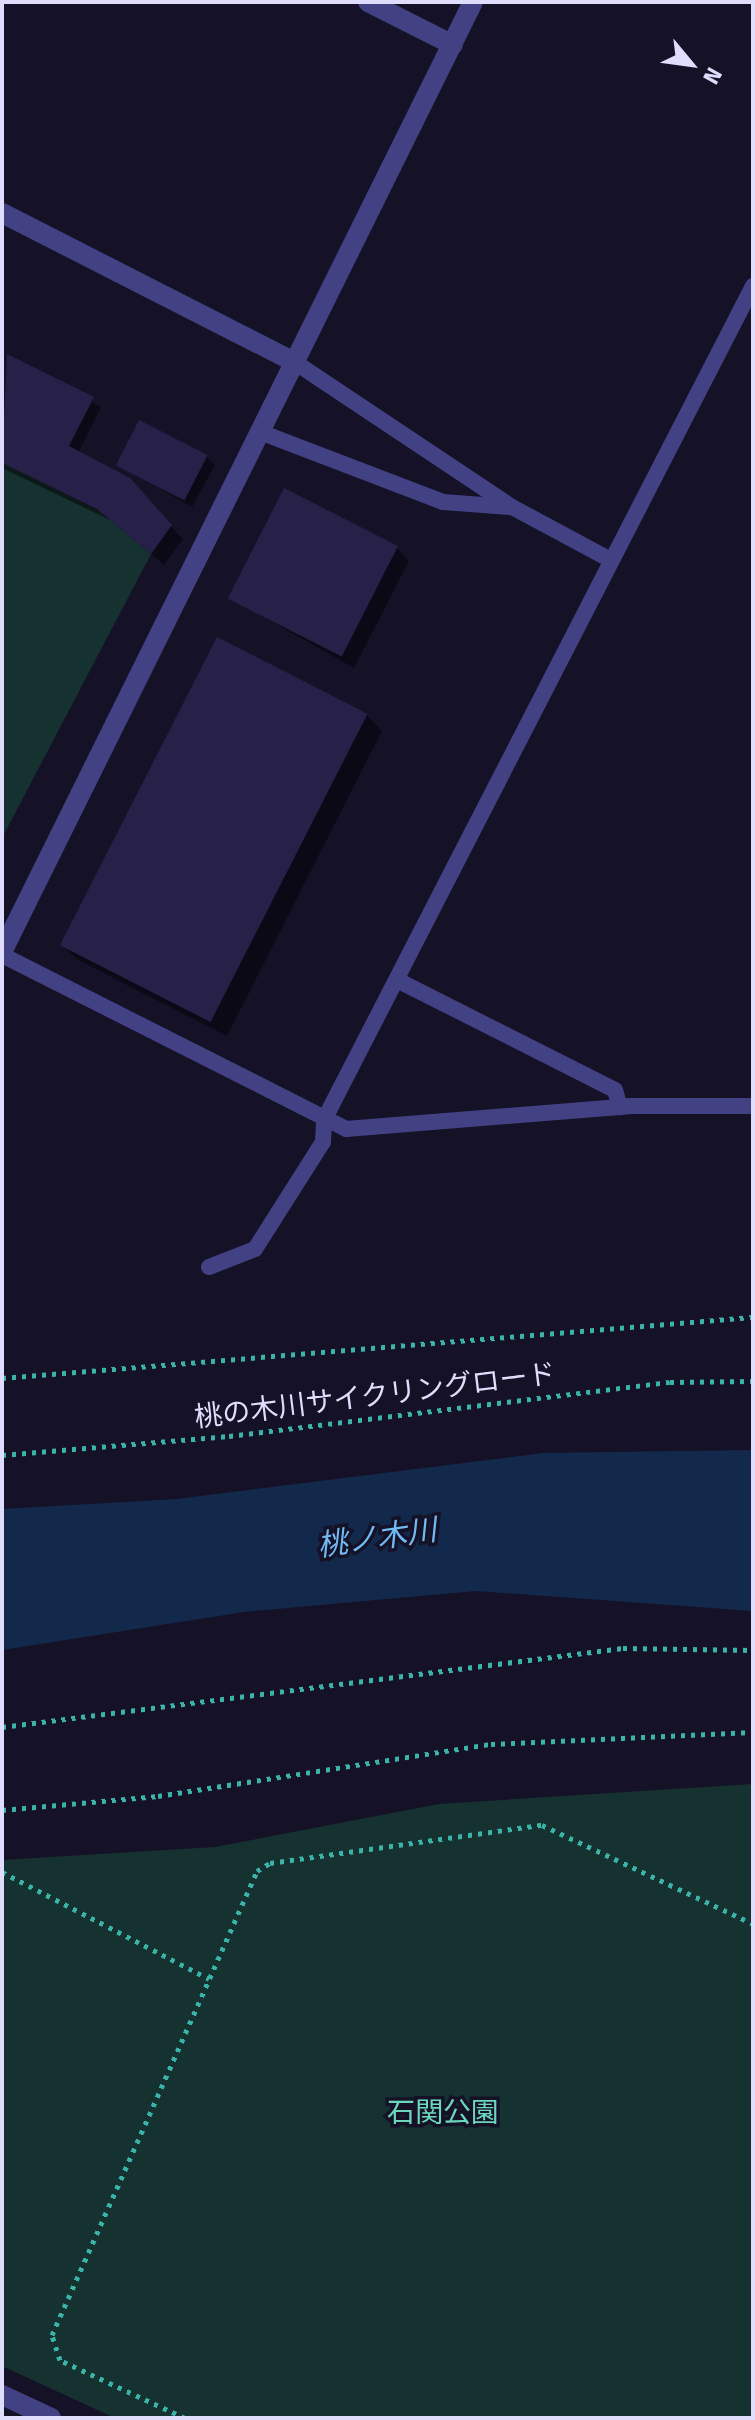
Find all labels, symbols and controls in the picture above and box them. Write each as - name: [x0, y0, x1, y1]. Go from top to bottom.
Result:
- north arrow: [651, 24, 731, 104]
- text: N: [697, 63, 728, 89]
- street label: 桃の木川サイクリングロード: [192, 1357, 558, 1435]
- water label: 桃ノ木川: [315, 1512, 439, 1564]
- park label: 石関公園: [387, 2096, 499, 2130]

